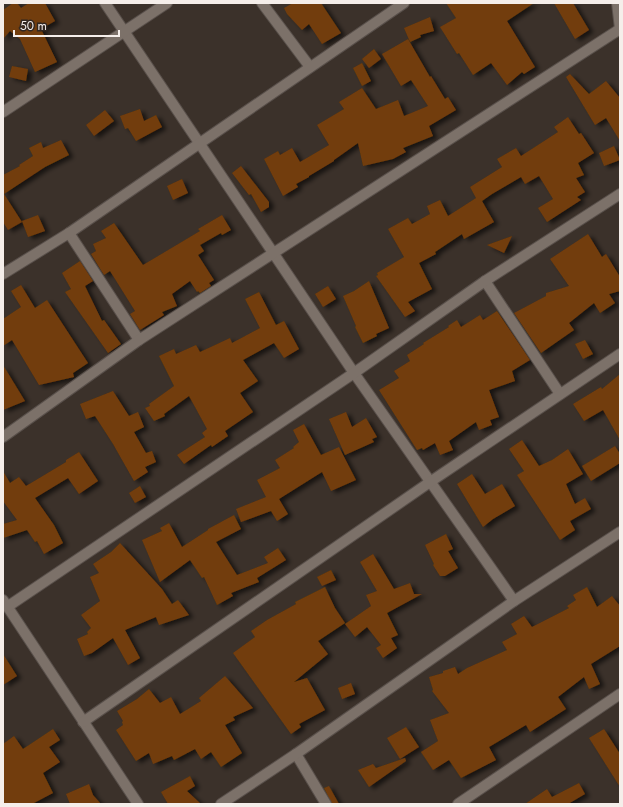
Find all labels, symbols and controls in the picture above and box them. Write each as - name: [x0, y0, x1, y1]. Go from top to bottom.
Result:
- scale bar: [14, 12, 119, 38]
- text: 50 m: [20, 17, 47, 35]

